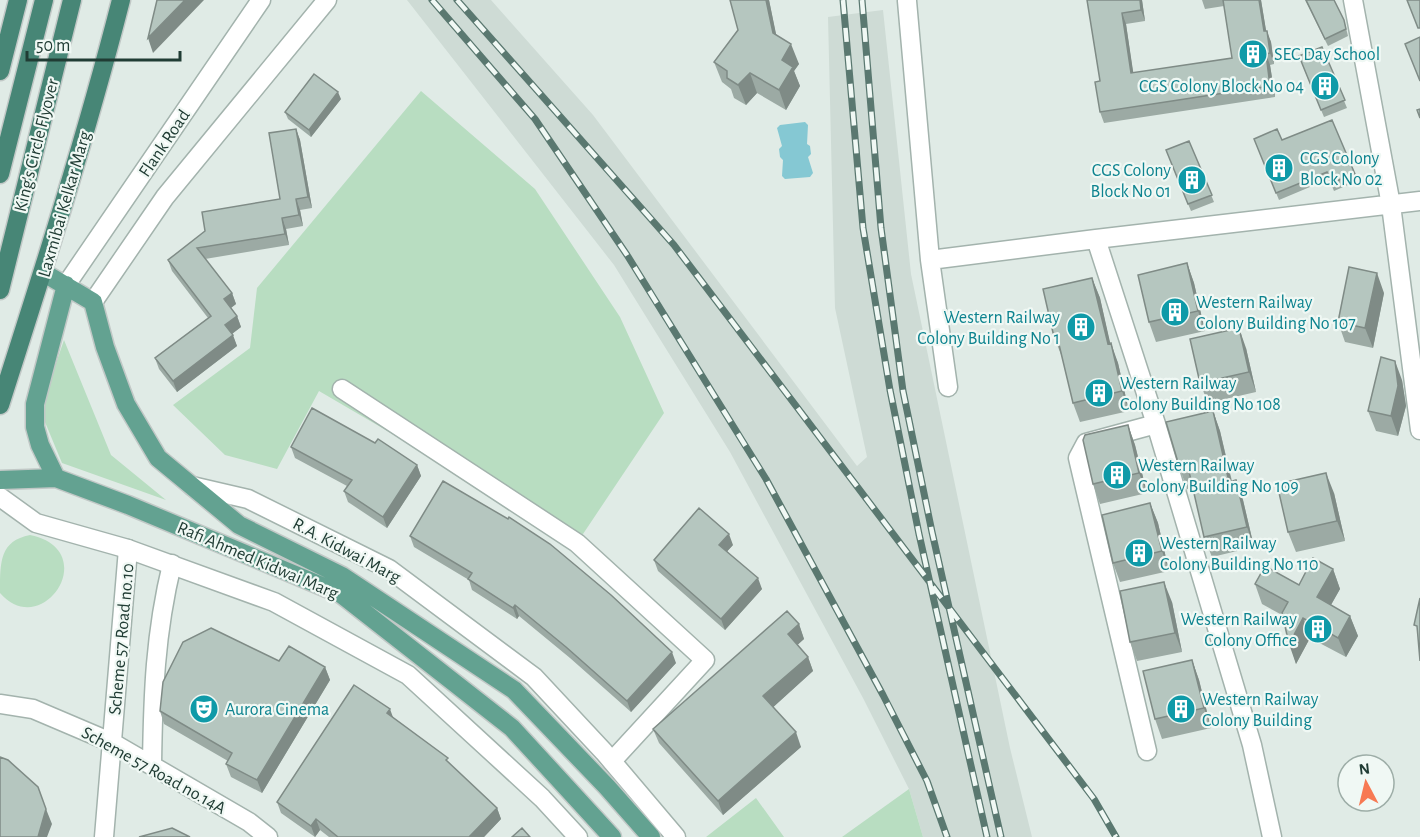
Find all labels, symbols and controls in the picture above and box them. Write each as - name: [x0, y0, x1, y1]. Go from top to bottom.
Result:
- scale bar: [27, 24, 180, 62]
- text: 50 m: [36, 37, 70, 55]
- building icon: SEC Day School: [1237, 38, 1269, 70]
- place label: SEC Day School: [1274, 46, 1380, 64]
- building icon: CGS Colony Block No 04: [1309, 70, 1341, 102]
- street label: King's Circle Flyover: [12, 77, 62, 214]
- place label: CGS Colony Block No 04: [1139, 78, 1304, 96]
- street label: Flank Road: [136, 107, 194, 180]
- street label: Laxmibai Kelkar Marg: [36, 129, 94, 279]
- place label: CGS Colony Block No 02: [1300, 150, 1383, 189]
- building icon: CGS Colony Block No 02: [1263, 152, 1295, 184]
- place label: CGS Colony Block No 01: [1091, 162, 1171, 201]
- building icon: CGS Colony Block No 01: [1176, 164, 1208, 196]
- place label: Western Railway Colony Building No 107: [1196, 294, 1356, 333]
- building icon: Western Railway Colony Building No 107: [1159, 296, 1191, 328]
- place label: Western Railway Colony Building No 1: [917, 309, 1060, 348]
- building icon: Western Railway Colony Building No 1: [1065, 311, 1097, 343]
- place label: Western Railway Colony Building No 108: [1120, 375, 1281, 414]
- building icon: Western Railway Colony Building No 108: [1083, 377, 1115, 409]
- place label: Western Railway Colony Building No 109: [1138, 457, 1299, 496]
- building icon: Western Railway Colony Building No 109: [1101, 459, 1133, 491]
- street label: R.A. Kidwai Marg: [290, 515, 404, 587]
- street label: Rafi Ahmed Kidwai Marg: [174, 519, 341, 603]
- place label: Western Railway Colony Building No 110: [1160, 535, 1319, 574]
- building icon: Western Railway Colony Building No 110: [1123, 537, 1155, 569]
- street label: Scheme 57 Road no.10: [106, 562, 138, 716]
- place label: Western Railway Colony Office: [1181, 611, 1297, 650]
- building icon: Western Railway Colony Office: [1302, 613, 1334, 645]
- place label: Western Railway Colony Building: [1202, 691, 1319, 730]
- theatre icon: Aurora Cinema: [188, 693, 220, 725]
- building icon: Western Railway Colony Building: [1165, 693, 1197, 725]
- place label: Aurora Cinema: [225, 701, 329, 719]
- street label: Scheme 57 Road no.14A: [78, 724, 229, 818]
- north arrow: [1336, 753, 1396, 813]
- text: N: [1358, 760, 1371, 778]

